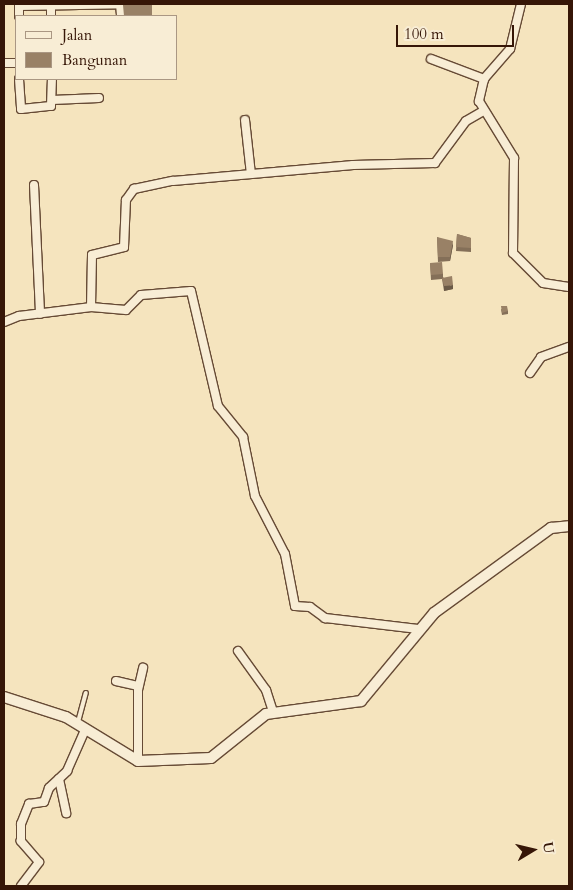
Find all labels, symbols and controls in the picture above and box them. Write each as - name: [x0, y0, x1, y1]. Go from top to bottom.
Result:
- legend: [15, 15, 178, 80]
- scale bar: [398, 15, 516, 47]
- text: 100 m: [404, 24, 444, 44]
- text: Jalan: [62, 25, 92, 45]
- text: Bangunan: [62, 50, 127, 70]
- north arrow: [508, 825, 558, 875]
- text: U: [538, 840, 559, 855]

